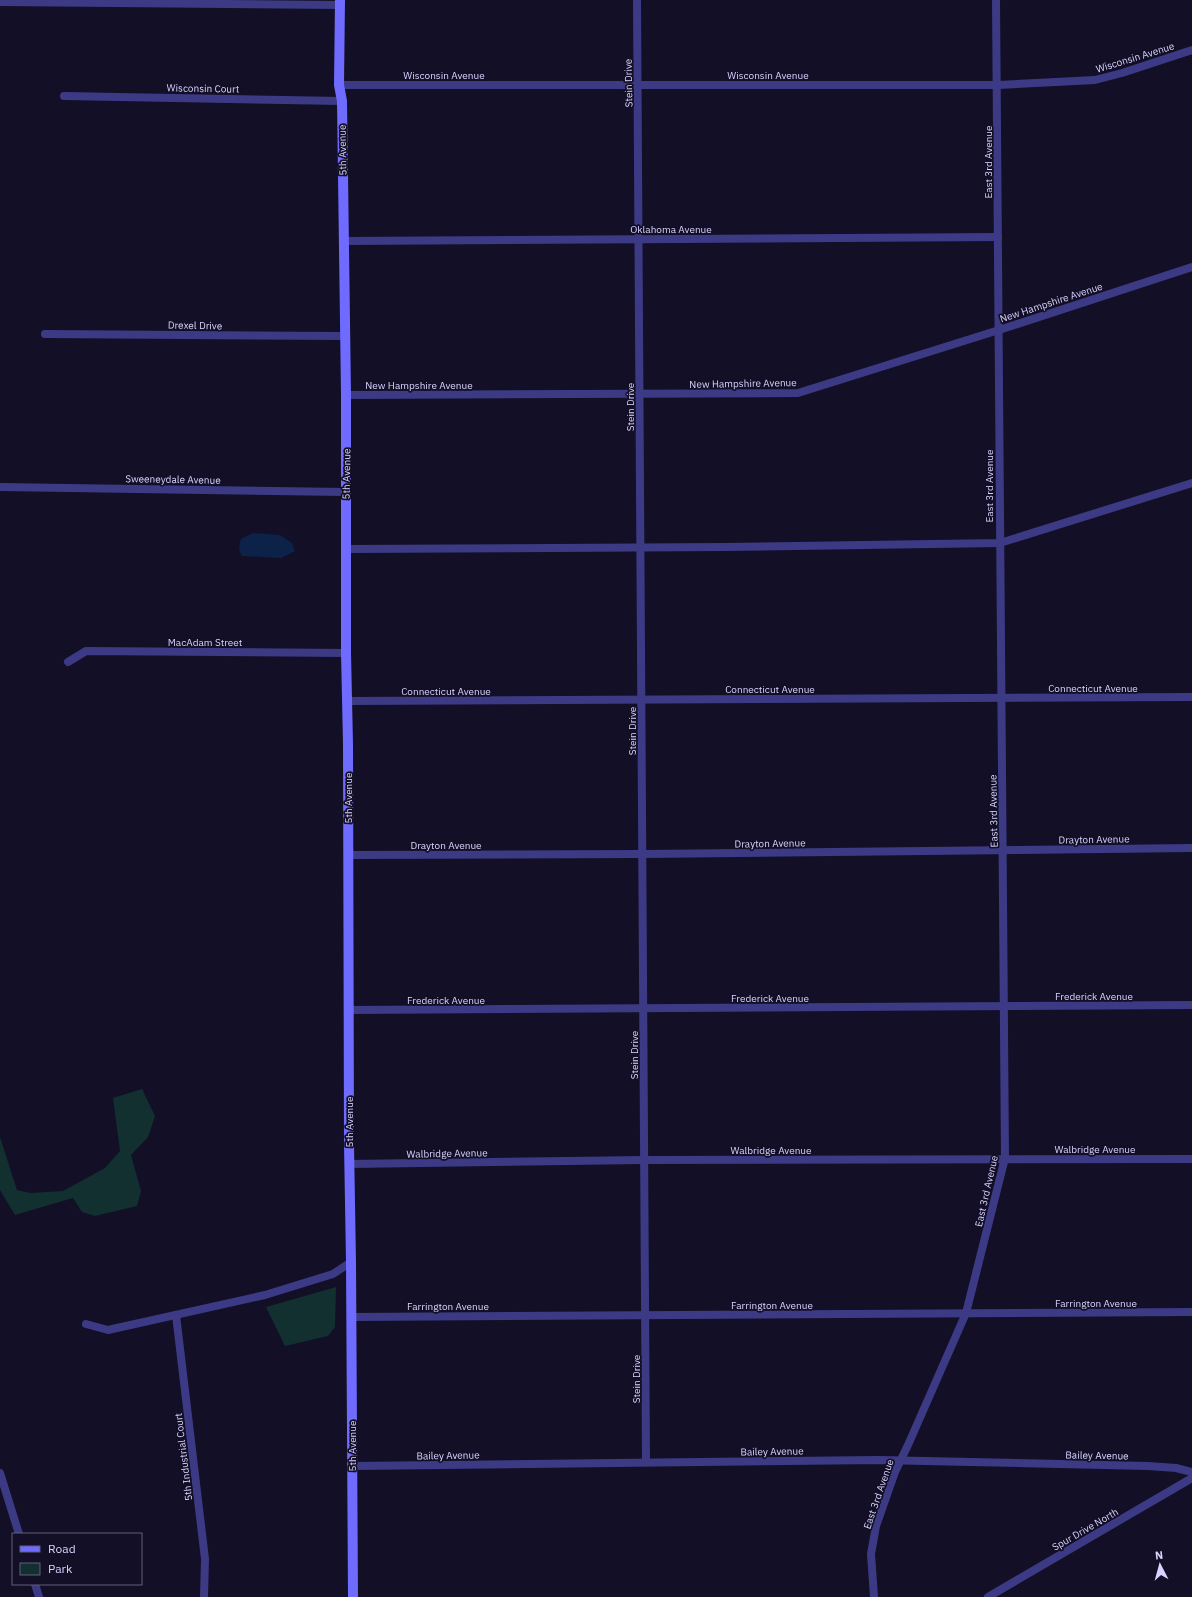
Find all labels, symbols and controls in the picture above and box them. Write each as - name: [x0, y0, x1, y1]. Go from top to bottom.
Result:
- street label: Wisconsin Avenue: [1094, 39, 1176, 76]
- street label: Stein Drive: [622, 58, 635, 107]
- street label: Wisconsin Avenue: [403, 69, 485, 82]
- street label: Wisconsin Avenue: [727, 69, 809, 82]
- street label: Wisconsin Court: [167, 81, 240, 96]
- street label: 5th Avenue: [336, 124, 349, 176]
- street label: East 3rd Avenue: [982, 125, 995, 199]
- street label: Oklahoma Avenue: [630, 223, 712, 236]
- street label: New Hampshire Avenue: [998, 280, 1105, 325]
- street label: Drexel Drive: [168, 319, 223, 332]
- street label: New Hampshire Avenue: [689, 376, 797, 391]
- street label: New Hampshire Avenue: [365, 379, 473, 392]
- street label: Stein Drive: [624, 382, 637, 431]
- street label: 5th Avenue: [340, 448, 353, 500]
- street label: East 3rd Avenue: [983, 449, 996, 523]
- street label: Sweeneydale Avenue: [125, 472, 221, 487]
- street label: MacAdam Street: [168, 636, 243, 649]
- street label: Connecticut Avenue: [1048, 682, 1138, 695]
- street label: Connecticut Avenue: [725, 683, 815, 696]
- street label: Connecticut Avenue: [401, 685, 491, 698]
- street label: Stein Drive: [626, 706, 639, 755]
- street label: 5th Avenue: [342, 772, 355, 823]
- street label: East 3rd Avenue: [986, 774, 1001, 848]
- street label: Drayton Avenue: [1058, 832, 1130, 847]
- street label: Drayton Avenue: [734, 836, 806, 851]
- street label: Drayton Avenue: [410, 839, 482, 852]
- street label: Frederick Avenue: [1055, 990, 1134, 1003]
- street label: Frederick Avenue: [731, 992, 810, 1005]
- street label: Frederick Avenue: [407, 994, 486, 1007]
- street label: Stein Drive: [628, 1030, 641, 1079]
- street label: 5th Avenue: [343, 1096, 356, 1147]
- street label: Walbridge Avenue: [1054, 1143, 1136, 1156]
- street label: Walbridge Avenue: [730, 1144, 812, 1157]
- street label: Walbridge Avenue: [406, 1146, 488, 1161]
- street label: East 3rd Avenue: [972, 1154, 1001, 1228]
- street label: Farrington Avenue: [1055, 1297, 1137, 1310]
- street label: Farrington Avenue: [731, 1299, 813, 1312]
- street label: Farrington Avenue: [407, 1300, 489, 1313]
- street label: Stein Drive: [630, 1354, 643, 1403]
- street label: 5th Industrial Court: [172, 1412, 195, 1502]
- street label: 5th Avenue: [346, 1420, 359, 1471]
- street label: Bailey Avenue: [740, 1444, 804, 1459]
- street label: Bailey Avenue: [416, 1448, 480, 1463]
- street label: Bailey Avenue: [1065, 1448, 1129, 1463]
- street label: East 3rd Avenue: [860, 1457, 897, 1531]
- street label: Spur Drive North: [1050, 1505, 1121, 1554]
- legend: [12, 1533, 142, 1585]
- text: Road: [48, 1541, 76, 1556]
- north arrow: [1140, 1545, 1180, 1585]
- text: N: [1154, 1548, 1164, 1562]
- text: Park: [48, 1561, 73, 1576]

